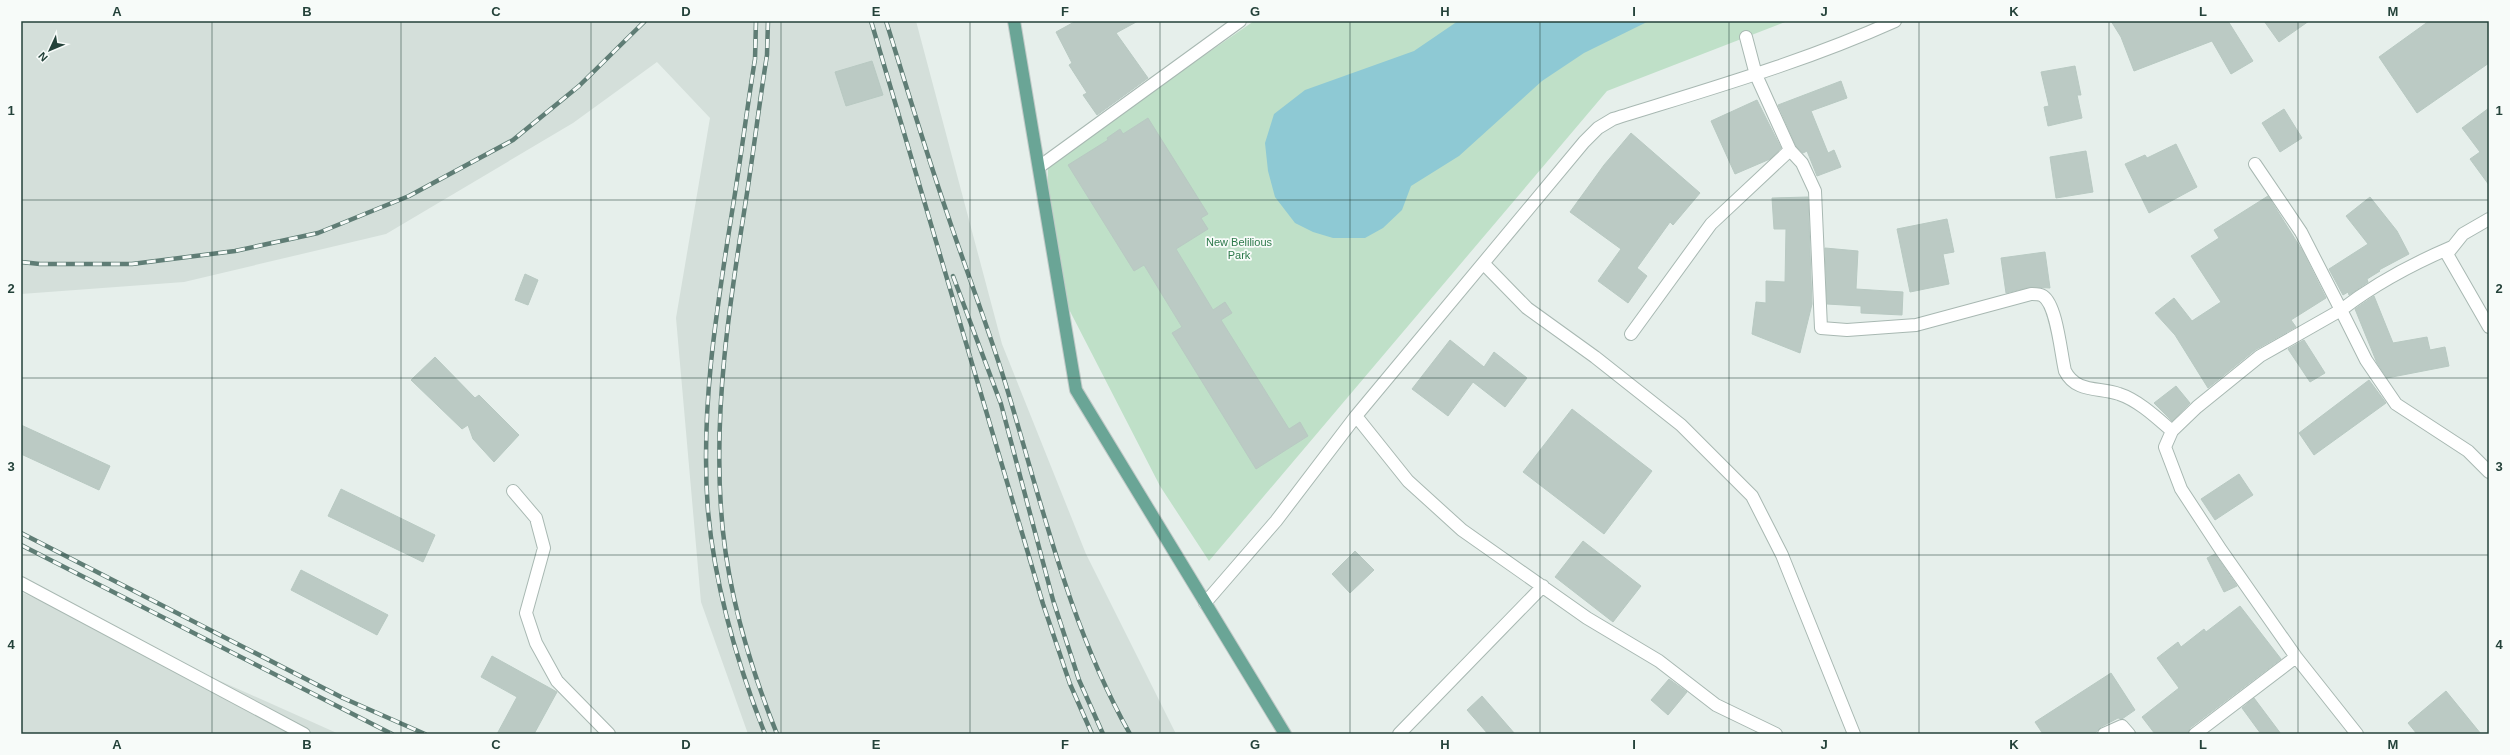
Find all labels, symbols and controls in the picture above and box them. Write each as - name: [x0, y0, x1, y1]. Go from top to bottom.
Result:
- text: A: [112, 4, 122, 19]
- text: B: [302, 4, 312, 19]
- text: C: [491, 4, 501, 19]
- text: D: [681, 4, 691, 19]
- text: E: [872, 4, 881, 19]
- text: F: [1061, 4, 1069, 19]
- text: G: [1250, 4, 1260, 19]
- text: H: [1440, 4, 1450, 19]
- text: I: [1632, 4, 1636, 19]
- text: J: [1820, 4, 1828, 19]
- text: K: [2009, 4, 2019, 19]
- text: L: [2199, 4, 2207, 19]
- text: M: [2388, 4, 2398, 19]
- north arrow: [30, 30, 70, 70]
- text: N: [36, 50, 50, 64]
- text: 1: [7, 103, 15, 118]
- text: 1: [2495, 103, 2503, 118]
- park label: New Belilious Park: [1206, 236, 1273, 261]
- text: 2: [7, 281, 15, 296]
- text: 2: [2495, 281, 2503, 296]
- text: 3: [7, 459, 15, 474]
- text: 3: [2495, 459, 2503, 474]
- text: 4: [7, 637, 15, 652]
- text: 4: [2495, 637, 2503, 652]
- text: A: [112, 737, 122, 752]
- text: B: [302, 737, 312, 752]
- text: C: [491, 737, 501, 752]
- text: D: [681, 737, 691, 752]
- text: E: [872, 737, 881, 752]
- text: F: [1061, 737, 1069, 752]
- text: G: [1250, 737, 1260, 752]
- text: H: [1440, 737, 1450, 752]
- text: I: [1632, 737, 1636, 752]
- text: J: [1820, 737, 1828, 752]
- text: K: [2009, 737, 2019, 752]
- text: L: [2199, 737, 2207, 752]
- text: M: [2388, 737, 2398, 752]

